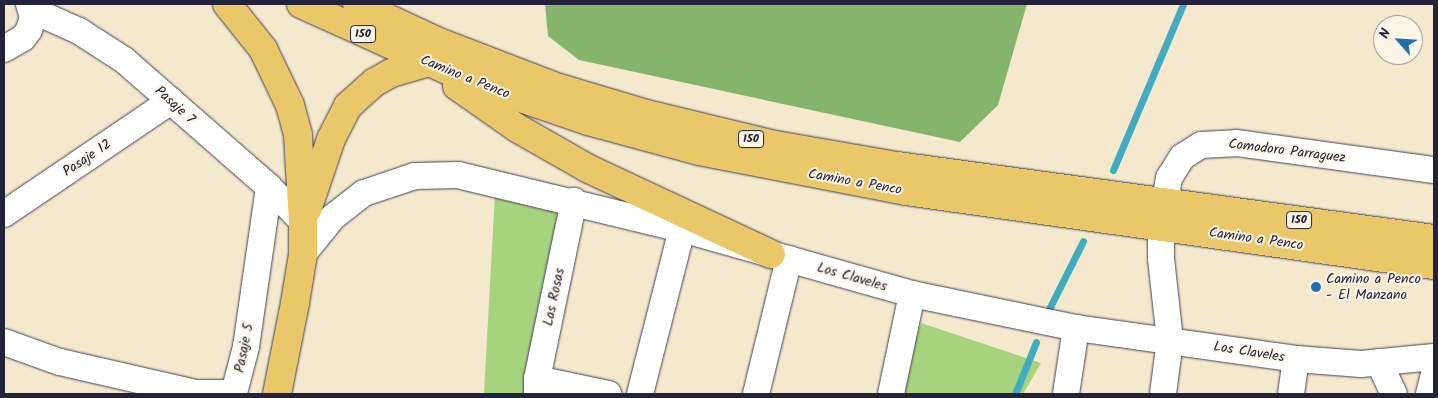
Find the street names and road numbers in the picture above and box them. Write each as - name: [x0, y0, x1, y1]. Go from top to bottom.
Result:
- road number: 150: [349, 24, 377, 44]
- street label: Camino a Penco: [418, 51, 512, 103]
- street label: Pasaje 7: [151, 82, 199, 128]
- road number: 150: [737, 130, 765, 148]
- street label: Comodoro Parraguez: [1227, 135, 1347, 167]
- street label: Pasaje 12: [60, 136, 114, 180]
- street label: Camino a Penco: [807, 165, 903, 199]
- road number: 150: [1285, 210, 1313, 230]
- street label: Camino a Penco: [1208, 224, 1304, 254]
- street label: Los Claveles: [815, 259, 889, 295]
- street label: Las Rosas: [540, 266, 568, 328]
- street label: Pasaje 5: [231, 322, 257, 374]
- street label: Los Claveles: [1212, 338, 1286, 366]

